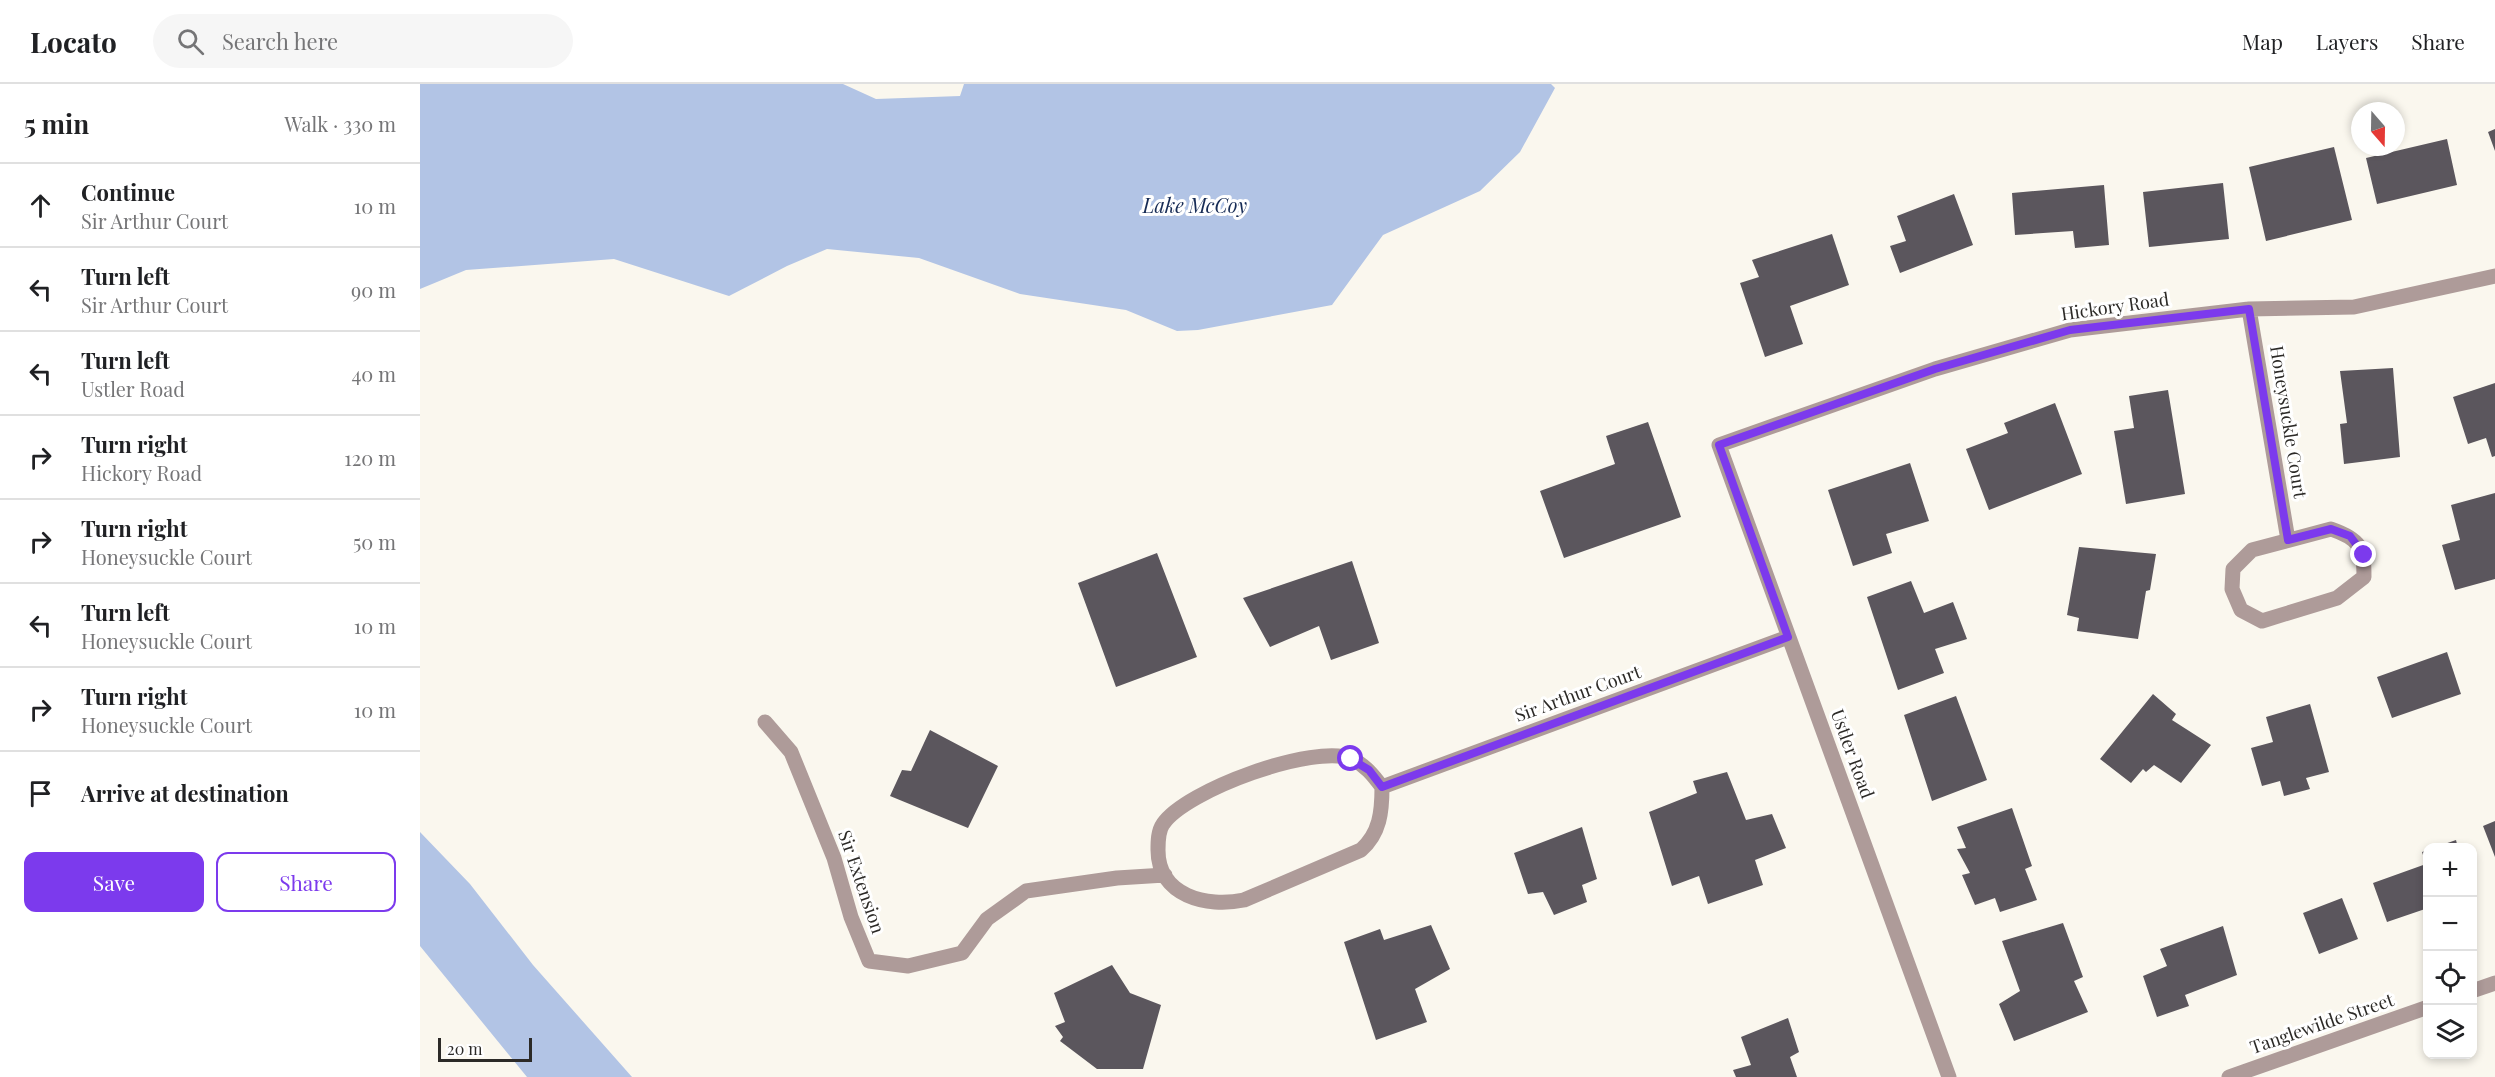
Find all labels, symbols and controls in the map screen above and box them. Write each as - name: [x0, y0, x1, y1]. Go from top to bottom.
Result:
- search box: [153, 14, 573, 68]
- text: Locato: [30, 23, 117, 60]
- icon: search: [174, 25, 207, 58]
- text: Search here: [222, 26, 338, 56]
- text: Map: [2242, 27, 2283, 55]
- text: Layers: [2316, 27, 2378, 55]
- text: Share: [2411, 27, 2465, 55]
- north arrow: [2351, 102, 2405, 156]
- text: 5 min: [24, 106, 89, 141]
- text: Walk · 330 m: [284, 110, 396, 137]
- text: Continue: [81, 177, 175, 207]
- icon: ahead: [24, 189, 57, 222]
- water label: Lake McCoy: [1142, 191, 1248, 218]
- text: 10 m: [354, 192, 396, 219]
- text: Sir Arthur Court: [81, 207, 228, 234]
- text: Turn left: [81, 261, 170, 291]
- icon: left: [24, 273, 57, 306]
- text: 90 m: [351, 276, 396, 303]
- street label: Hickory Road: [2059, 286, 2171, 325]
- text: Sir Arthur Court: [81, 291, 228, 318]
- street label: Honeysuckle Court: [2265, 344, 2313, 500]
- text: Turn left: [81, 345, 170, 375]
- icon: left: [24, 357, 57, 390]
- text: 40 m: [351, 360, 396, 387]
- text: Ustler Road: [81, 375, 185, 402]
- text: Turn right: [81, 429, 187, 459]
- icon: right: [24, 441, 57, 474]
- text: 120 m: [344, 444, 396, 471]
- text: Hickory Road: [81, 459, 202, 486]
- text: Turn right: [81, 513, 187, 543]
- icon: right: [24, 525, 57, 558]
- text: 50 m: [353, 528, 396, 555]
- route end: [2350, 541, 2376, 567]
- text: Honeysuckle Court: [81, 543, 252, 570]
- text: Turn left: [81, 597, 170, 627]
- icon: left: [24, 609, 57, 642]
- text: 10 m: [354, 612, 396, 639]
- text: Honeysuckle Court: [81, 627, 252, 654]
- street label: Sir Arthur Court: [1511, 659, 1645, 727]
- text: Turn right: [81, 681, 187, 711]
- icon: right: [24, 693, 57, 726]
- text: 10 m: [354, 696, 396, 723]
- street label: Ustler Road: [1826, 706, 1880, 802]
- text: Honeysuckle Court: [81, 711, 252, 738]
- route start: [1337, 745, 1363, 771]
- icon: arrive: [24, 777, 57, 810]
- text: Arrive at destination: [81, 778, 289, 808]
- street label: Sir Extension: [833, 827, 891, 937]
- map controls: [2423, 843, 2477, 1059]
- button: +: [2423, 843, 2477, 897]
- button: Save: [24, 852, 204, 912]
- button: Share: [216, 852, 396, 912]
- button: −: [2423, 897, 2477, 951]
- button: locate: [2423, 951, 2477, 1005]
- street label: Tanglewilde Street: [2247, 987, 2397, 1059]
- button: layers: [2423, 1005, 2477, 1059]
- scale bar: [438, 1035, 532, 1062]
- text: 20 m: [447, 1038, 482, 1059]

